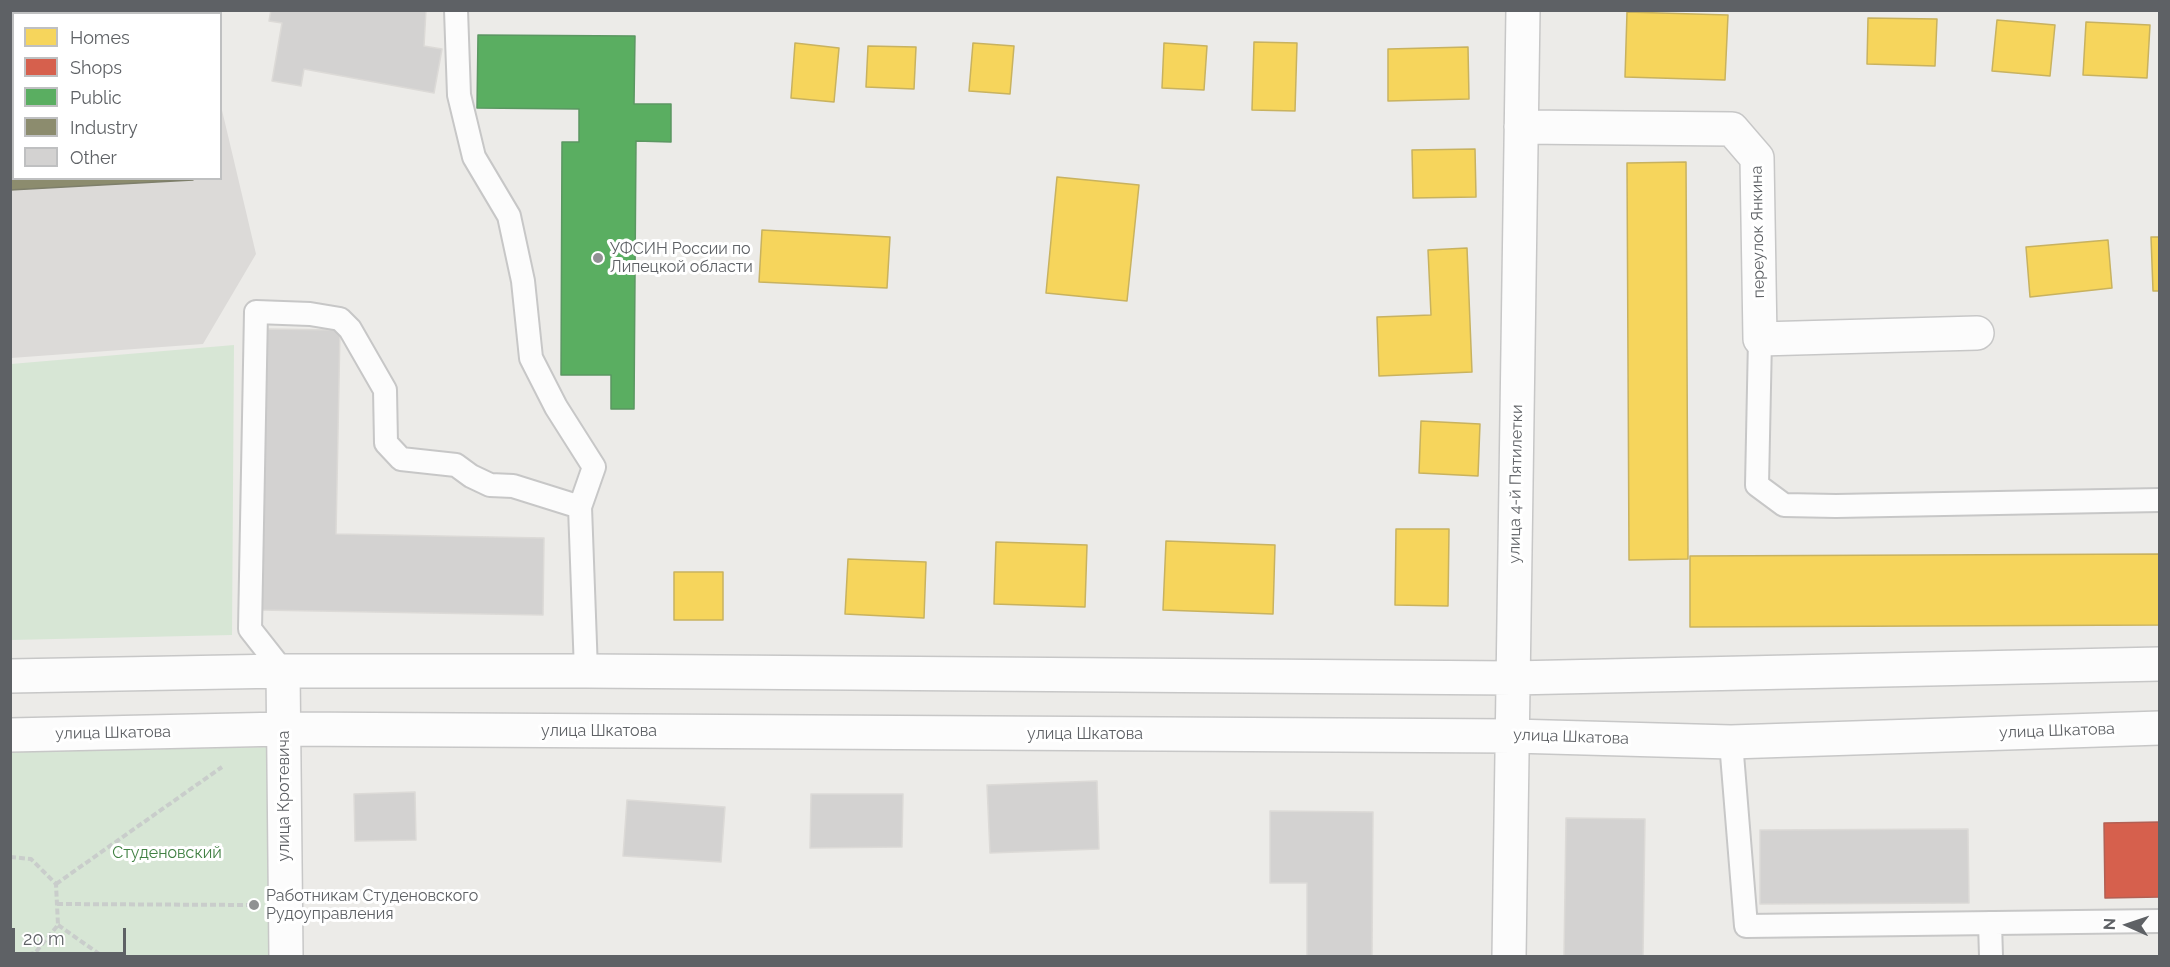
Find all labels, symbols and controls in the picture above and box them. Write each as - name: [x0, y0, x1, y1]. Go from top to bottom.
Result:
- legend: [12, 12, 222, 180]
- text: Homes: [70, 27, 130, 48]
- text: Shops: [70, 57, 122, 78]
- text: Public: [70, 87, 122, 108]
- text: Industry: [70, 117, 138, 138]
- text: Other: [70, 147, 117, 168]
- street label: переулок Янкина: [1747, 166, 1769, 298]
- place label: УФСИН России по Липецкой области: [610, 239, 753, 277]
- marker: УФСИН России по Липецкой области: [591, 251, 605, 265]
- street label: улица 4-й Пятилетки: [1505, 404, 1527, 564]
- street label: улица Шкатова: [1999, 719, 2115, 743]
- street label: улица Шкатова: [541, 721, 657, 741]
- street label: улица Шкатова: [55, 722, 171, 744]
- street label: улица Шкатова: [1027, 724, 1143, 744]
- street label: улица Шкатова: [1513, 725, 1629, 749]
- street label: улица Кротевича: [274, 731, 294, 861]
- park label: Студеновский: [112, 843, 222, 863]
- place label: Работникам Студеновского Рудоуправления: [266, 886, 478, 924]
- north arrow: [2098, 895, 2158, 955]
- marker: Работникам Студеновского Рудоуправления: [247, 898, 261, 912]
- scale bar: [15, 916, 129, 954]
- text: N: [2100, 917, 2119, 931]
- text: 20 m: [23, 928, 65, 949]

